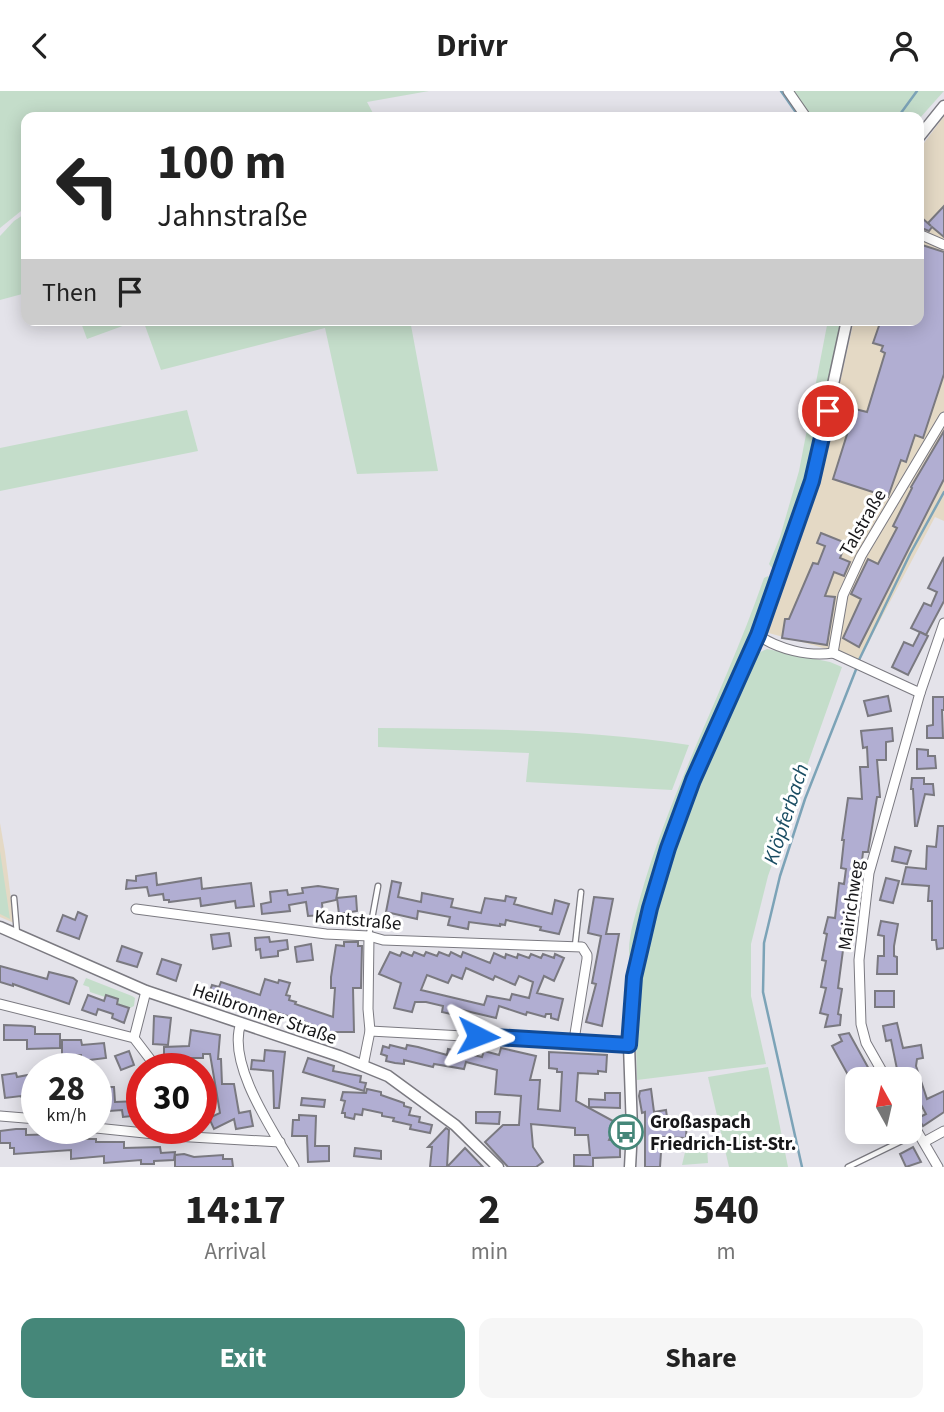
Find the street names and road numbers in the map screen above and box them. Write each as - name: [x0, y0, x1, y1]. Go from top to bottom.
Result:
- street label: Talstraße: [833, 484, 893, 561]
- street label: Mairichweg: [832, 858, 871, 952]
- street label: Kantstraße: [313, 903, 403, 938]
- street label: Heilbronner Straße: [189, 977, 340, 1052]

